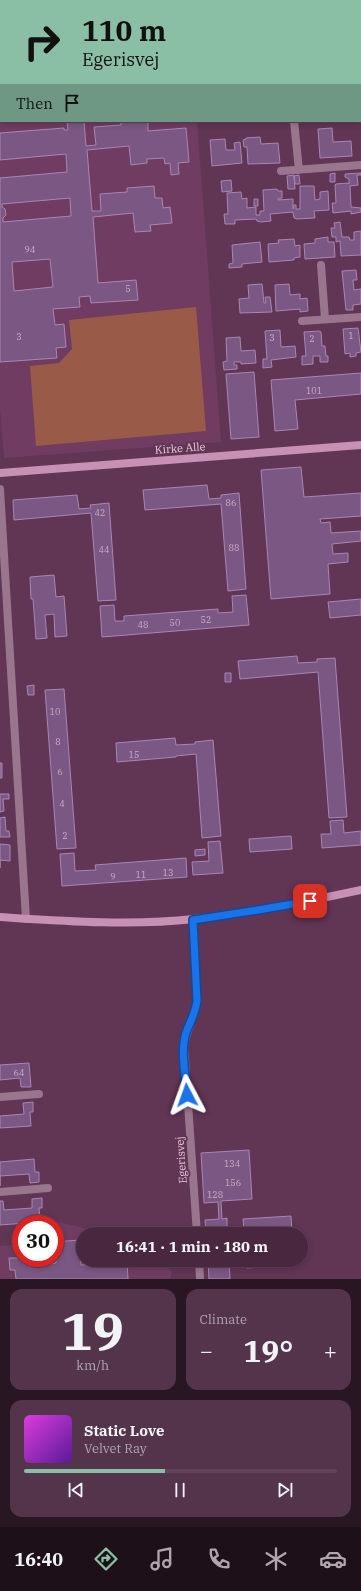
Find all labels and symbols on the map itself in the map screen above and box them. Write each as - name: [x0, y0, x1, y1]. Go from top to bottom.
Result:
- house number: 94: [25, 244, 35, 255]
- house number: 5: [125, 283, 131, 294]
- house number: 1: [348, 330, 354, 341]
- house number: 3: [16, 331, 22, 342]
- house number: 3: [269, 332, 275, 343]
- house number: 2: [309, 333, 315, 344]
- house number: 101: [306, 385, 322, 396]
- street label: Kirke Alle: [154, 439, 206, 457]
- house number: 86: [226, 497, 236, 508]
- house number: 42: [95, 507, 105, 518]
- house number: 88: [229, 542, 239, 553]
- house number: 44: [99, 544, 109, 555]
- house number: 52: [201, 614, 211, 625]
- house number: 50: [170, 617, 180, 628]
- house number: 48: [138, 619, 148, 630]
- house number: 10: [50, 706, 60, 717]
- house number: 8: [55, 736, 61, 747]
- house number: 15: [129, 749, 139, 760]
- house number: 6: [57, 766, 63, 777]
- house number: 4: [59, 798, 65, 809]
- house number: 2: [62, 830, 68, 841]
- house number: 13: [163, 867, 173, 878]
- house number: 11: [136, 869, 146, 880]
- house number: 9: [110, 871, 116, 882]
- pin: [293, 884, 327, 918]
- house number: 64: [14, 1067, 24, 1078]
- position arrow: [166, 1074, 208, 1116]
- street label: Egerisvej: [172, 1136, 190, 1184]
- house number: 134: [224, 1158, 240, 1169]
- house number: 156: [225, 1177, 241, 1188]
- house number: 128: [207, 1189, 223, 1200]
- speed limit sign: 30: [12, 1215, 64, 1267]

